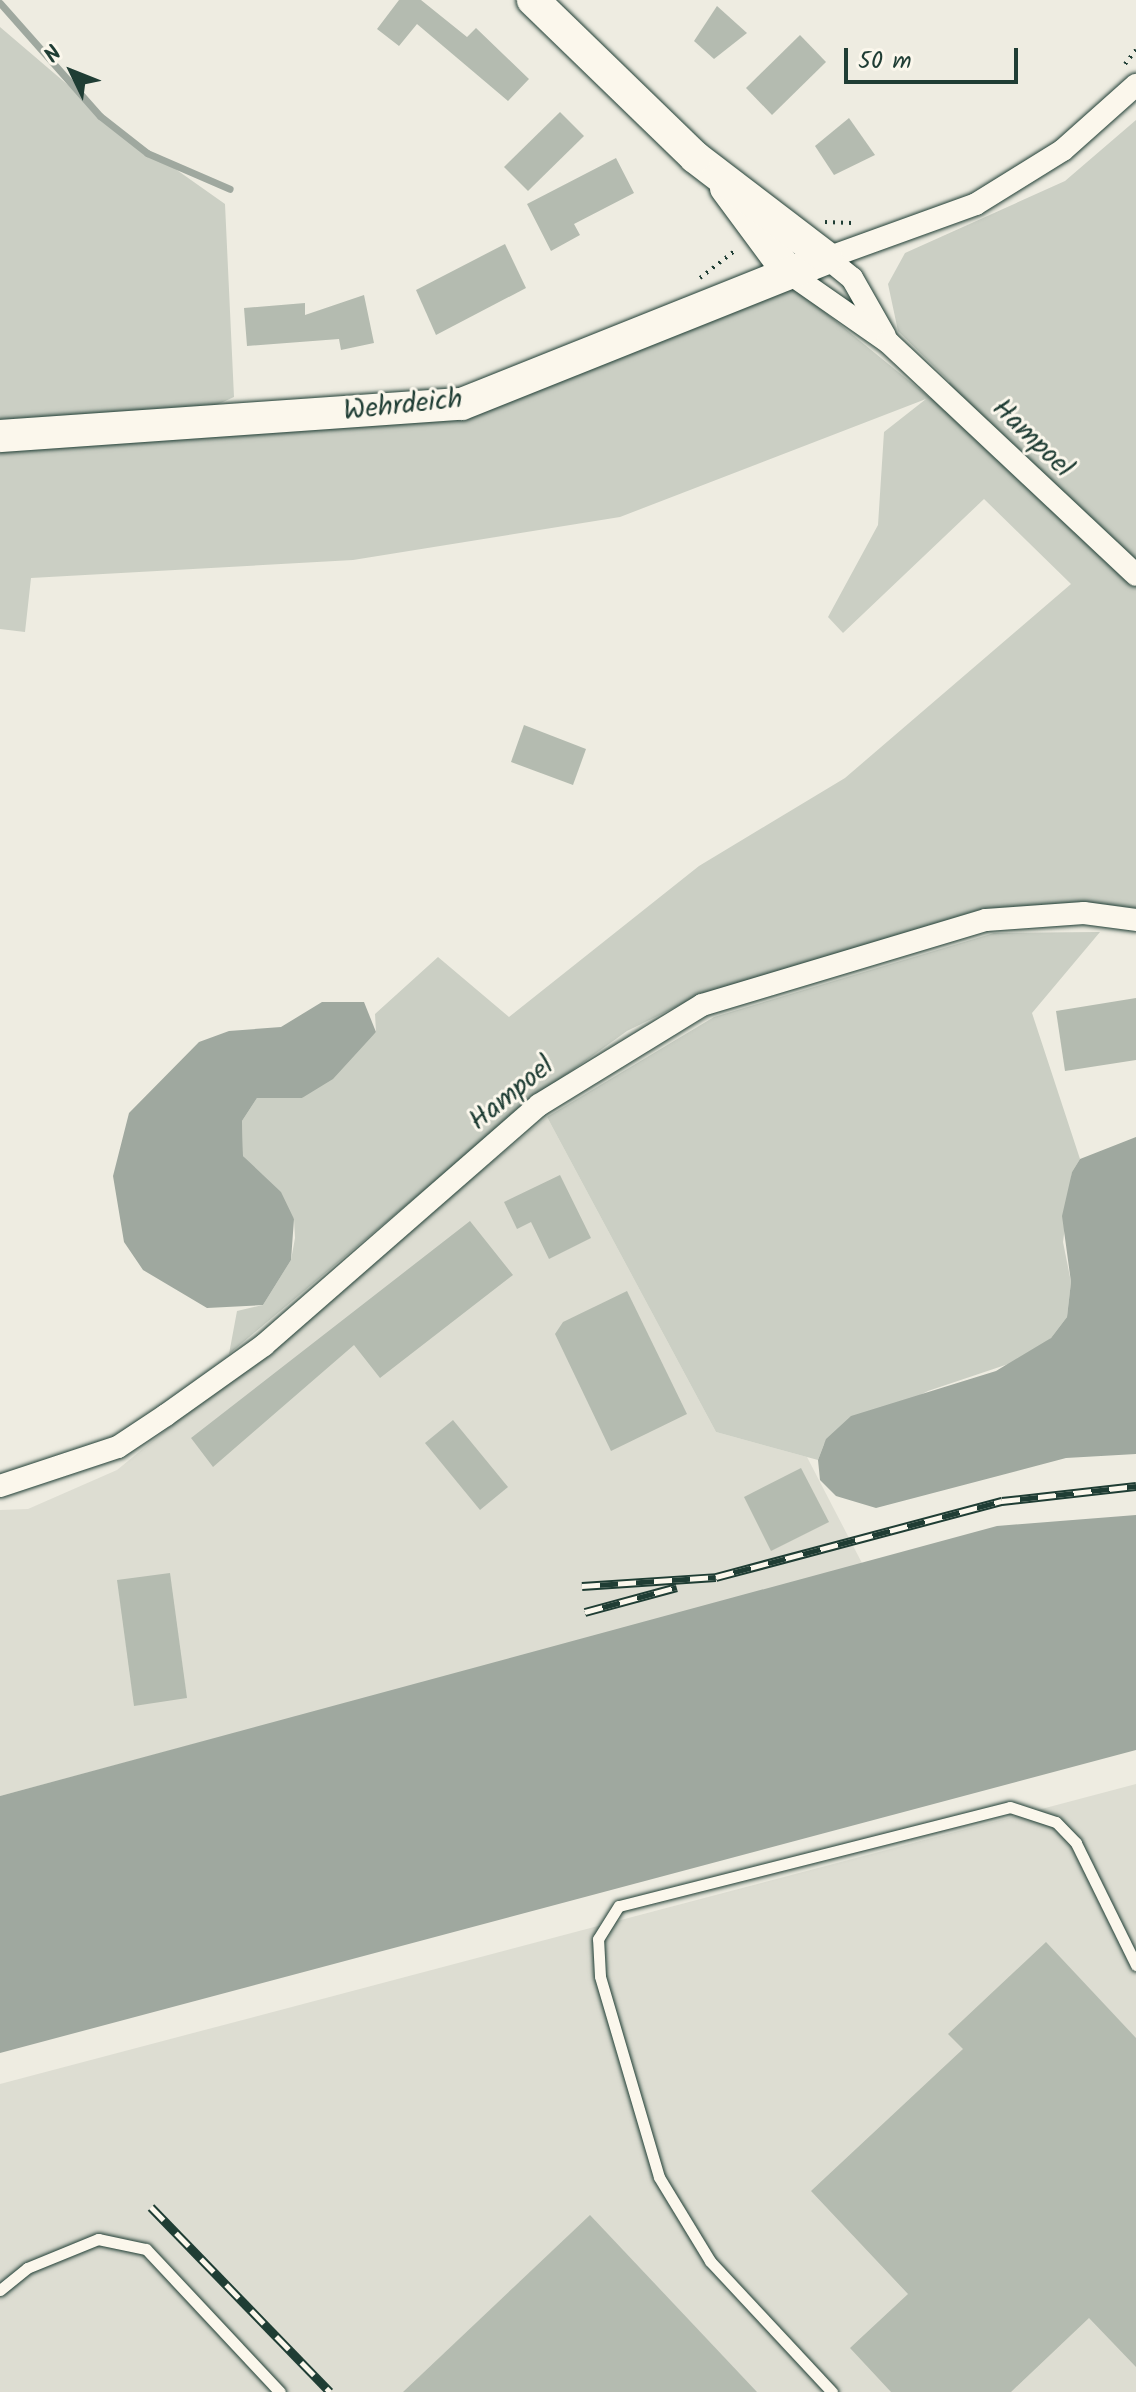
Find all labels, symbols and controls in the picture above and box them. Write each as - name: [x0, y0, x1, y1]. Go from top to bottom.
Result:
- north arrow: [32, 32, 112, 112]
- scale bar: [848, 32, 1022, 82]
- text: N: [37, 38, 72, 72]
- text: 50 m: [858, 42, 912, 81]
- street label: Wehrdeich: [342, 383, 464, 429]
- street label: Hampoel: [984, 392, 1080, 486]
- street label: Hampoel: [463, 1050, 561, 1138]

